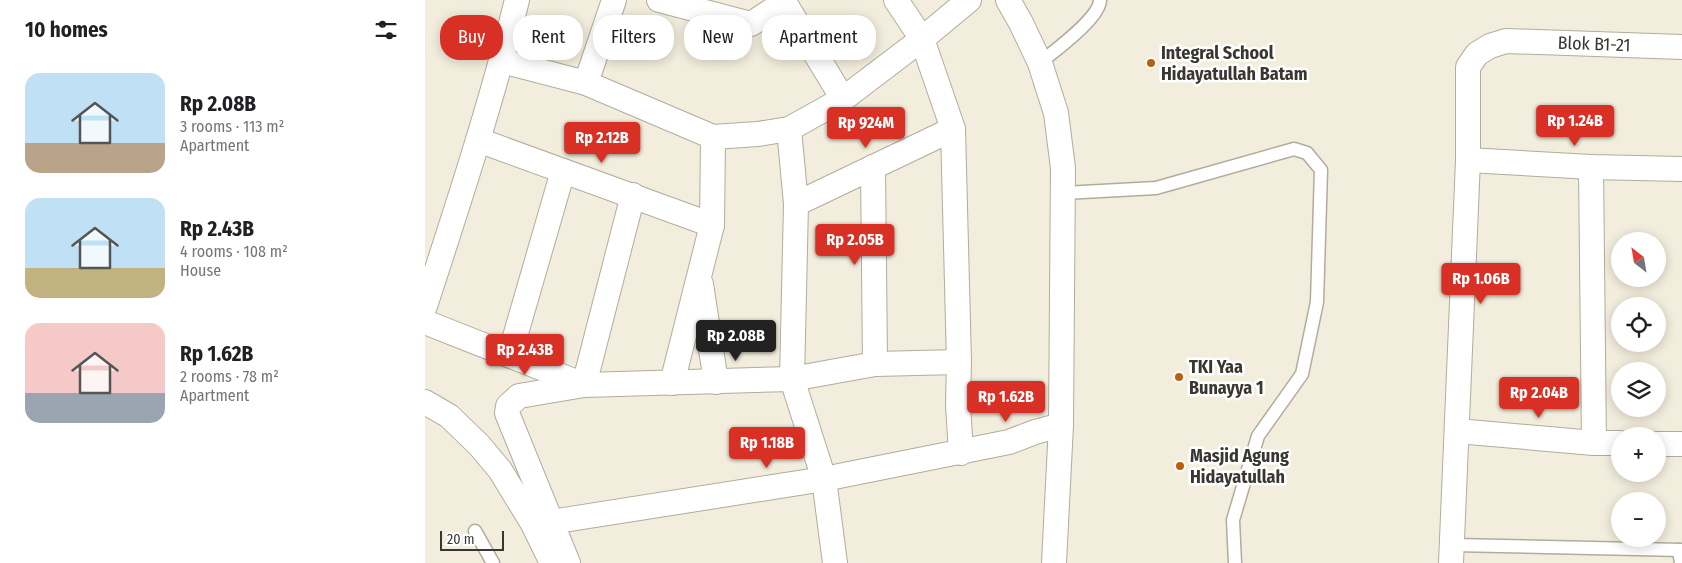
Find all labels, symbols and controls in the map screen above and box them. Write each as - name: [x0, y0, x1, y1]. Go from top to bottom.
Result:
- chip: Buy: [440, 15, 503, 60]
- chip: Rent: [513, 15, 583, 60]
- chip: Filters: [593, 15, 674, 60]
- chip: New: [684, 15, 752, 60]
- chip: Apartment: [762, 15, 876, 60]
- icon: filters: [372, 16, 400, 44]
- text: 10 homes: [25, 17, 108, 43]
- street label: Blok B1-21: [1557, 32, 1631, 56]
- place label: Integral School Hidayatullah Batam: [1161, 42, 1308, 85]
- marker: Integral School Hidayatullah Batam: [1145, 57, 1157, 69]
- text: Rp 2.08B: [180, 91, 256, 117]
- icon: home: [65, 93, 125, 153]
- pin: Rp 1.24B: [1523, 104, 1627, 147]
- pin: Rp 924M: [820, 106, 912, 149]
- text: Rp 1.24B: [1547, 111, 1603, 130]
- text: Rp 924M: [838, 113, 894, 132]
- text: 3 rooms · 113 m²: [180, 117, 284, 136]
- pin: Rp 2.12B: [550, 121, 654, 164]
- text: Rp 2.12B: [575, 128, 629, 147]
- text: Apartment: [180, 136, 249, 155]
- text: Rp 2.43B: [180, 216, 254, 242]
- icon: home: [65, 218, 125, 278]
- pin: Rp 2.05B: [803, 224, 907, 266]
- text: Rp 2.05B: [826, 230, 884, 249]
- north arrow: [1611, 232, 1666, 288]
- map controls: [1611, 232, 1666, 547]
- text: 4 rooms · 108 m²: [180, 242, 288, 261]
- text: House: [180, 261, 221, 280]
- pin: Rp 1.06B: [1429, 262, 1533, 305]
- text: Rp 1.06B: [1452, 269, 1510, 288]
- button: locate: [1611, 297, 1666, 352]
- pin: Rp 2.08B: [684, 320, 788, 362]
- text: Rp 2.08B: [707, 326, 765, 345]
- pin: Rp 2.43B: [473, 334, 577, 376]
- text: Rp 2.43B: [497, 340, 553, 359]
- text: Rp 1.62B: [180, 341, 253, 367]
- icon: home: [65, 343, 125, 403]
- place label: TKI Yaa Bunayya 1: [1189, 356, 1264, 399]
- button: layers: [1611, 362, 1666, 417]
- text: 2 rooms · 78 m²: [180, 367, 279, 386]
- marker: TKI Yaa Bunayya 1: [1173, 371, 1185, 383]
- pin: Rp 2.04B: [1487, 376, 1591, 419]
- pin: Rp 1.62B: [954, 380, 1058, 423]
- text: Rp 2.04B: [1510, 383, 1568, 402]
- text: Apartment: [180, 386, 249, 405]
- text: Rp 1.62B: [978, 387, 1034, 406]
- pin: Rp 1.18B: [715, 426, 819, 469]
- button: +: [1611, 427, 1666, 482]
- text: Rp 1.18B: [740, 433, 794, 452]
- place label: Masjid Agung Hidayatullah: [1190, 445, 1289, 488]
- marker: Masjid Agung Hidayatullah: [1174, 460, 1186, 472]
- button: −: [1611, 492, 1666, 547]
- scale bar: [440, 528, 504, 551]
- text: 20 m: [447, 531, 475, 548]

